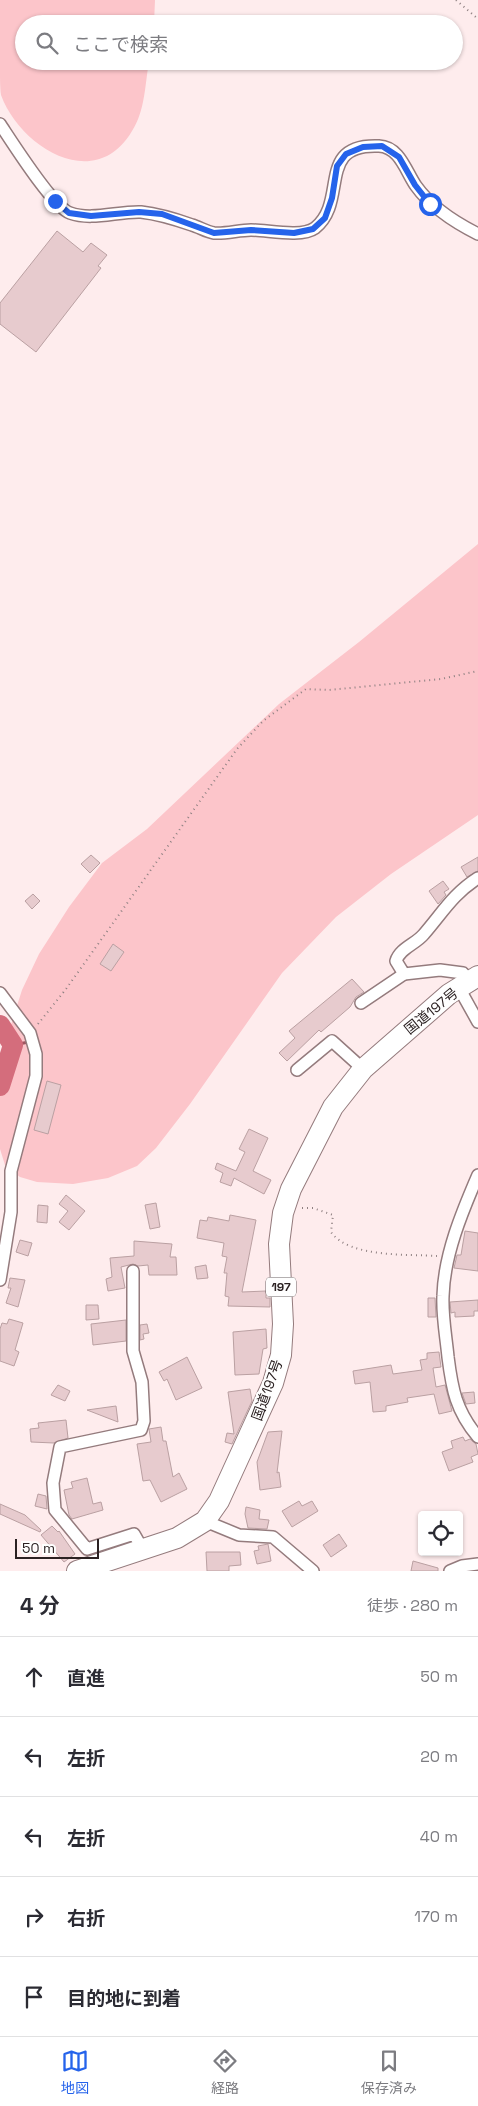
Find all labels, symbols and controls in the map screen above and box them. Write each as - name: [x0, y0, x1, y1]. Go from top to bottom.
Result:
- search box: [15, 15, 463, 70]
- icon: search: [33, 29, 61, 57]
- text: ここで検索: [73, 32, 168, 57]
- route end: [44, 190, 67, 213]
- route start: [419, 193, 442, 216]
- street label: 国道197号: [400, 984, 462, 1038]
- road number: 197: [266, 1277, 296, 1296]
- street label: 国道197号: [248, 1357, 286, 1423]
- map controls: [418, 1511, 463, 1556]
- button: locate: [418, 1511, 463, 1556]
- scale bar: [15, 1536, 99, 1559]
- text: 50 m: [22, 1539, 55, 1557]
- text: 4 分: [20, 1592, 60, 1619]
- text: 徒歩 · 280 m: [367, 1595, 458, 1616]
- icon: ahead: [20, 1663, 48, 1691]
- text: 直進: [67, 1666, 105, 1691]
- text: 50 m: [420, 1666, 458, 1687]
- icon: left: [20, 1743, 48, 1771]
- text: 左折: [67, 1746, 105, 1771]
- text: 20 m: [420, 1746, 458, 1767]
- icon: left: [20, 1823, 48, 1851]
- text: 左折: [67, 1826, 105, 1851]
- text: 40 m: [420, 1826, 458, 1847]
- icon: right: [20, 1903, 48, 1931]
- text: 右折: [67, 1906, 105, 1931]
- text: 170 m: [414, 1906, 458, 1927]
- icon: arrive: [20, 1983, 48, 2011]
- text: 目的地に到着: [67, 1986, 181, 2011]
- tab: 地図: [61, 2047, 89, 2097]
- tab: 経路: [211, 2047, 239, 2097]
- tab: 保存済み: [361, 2047, 417, 2097]

